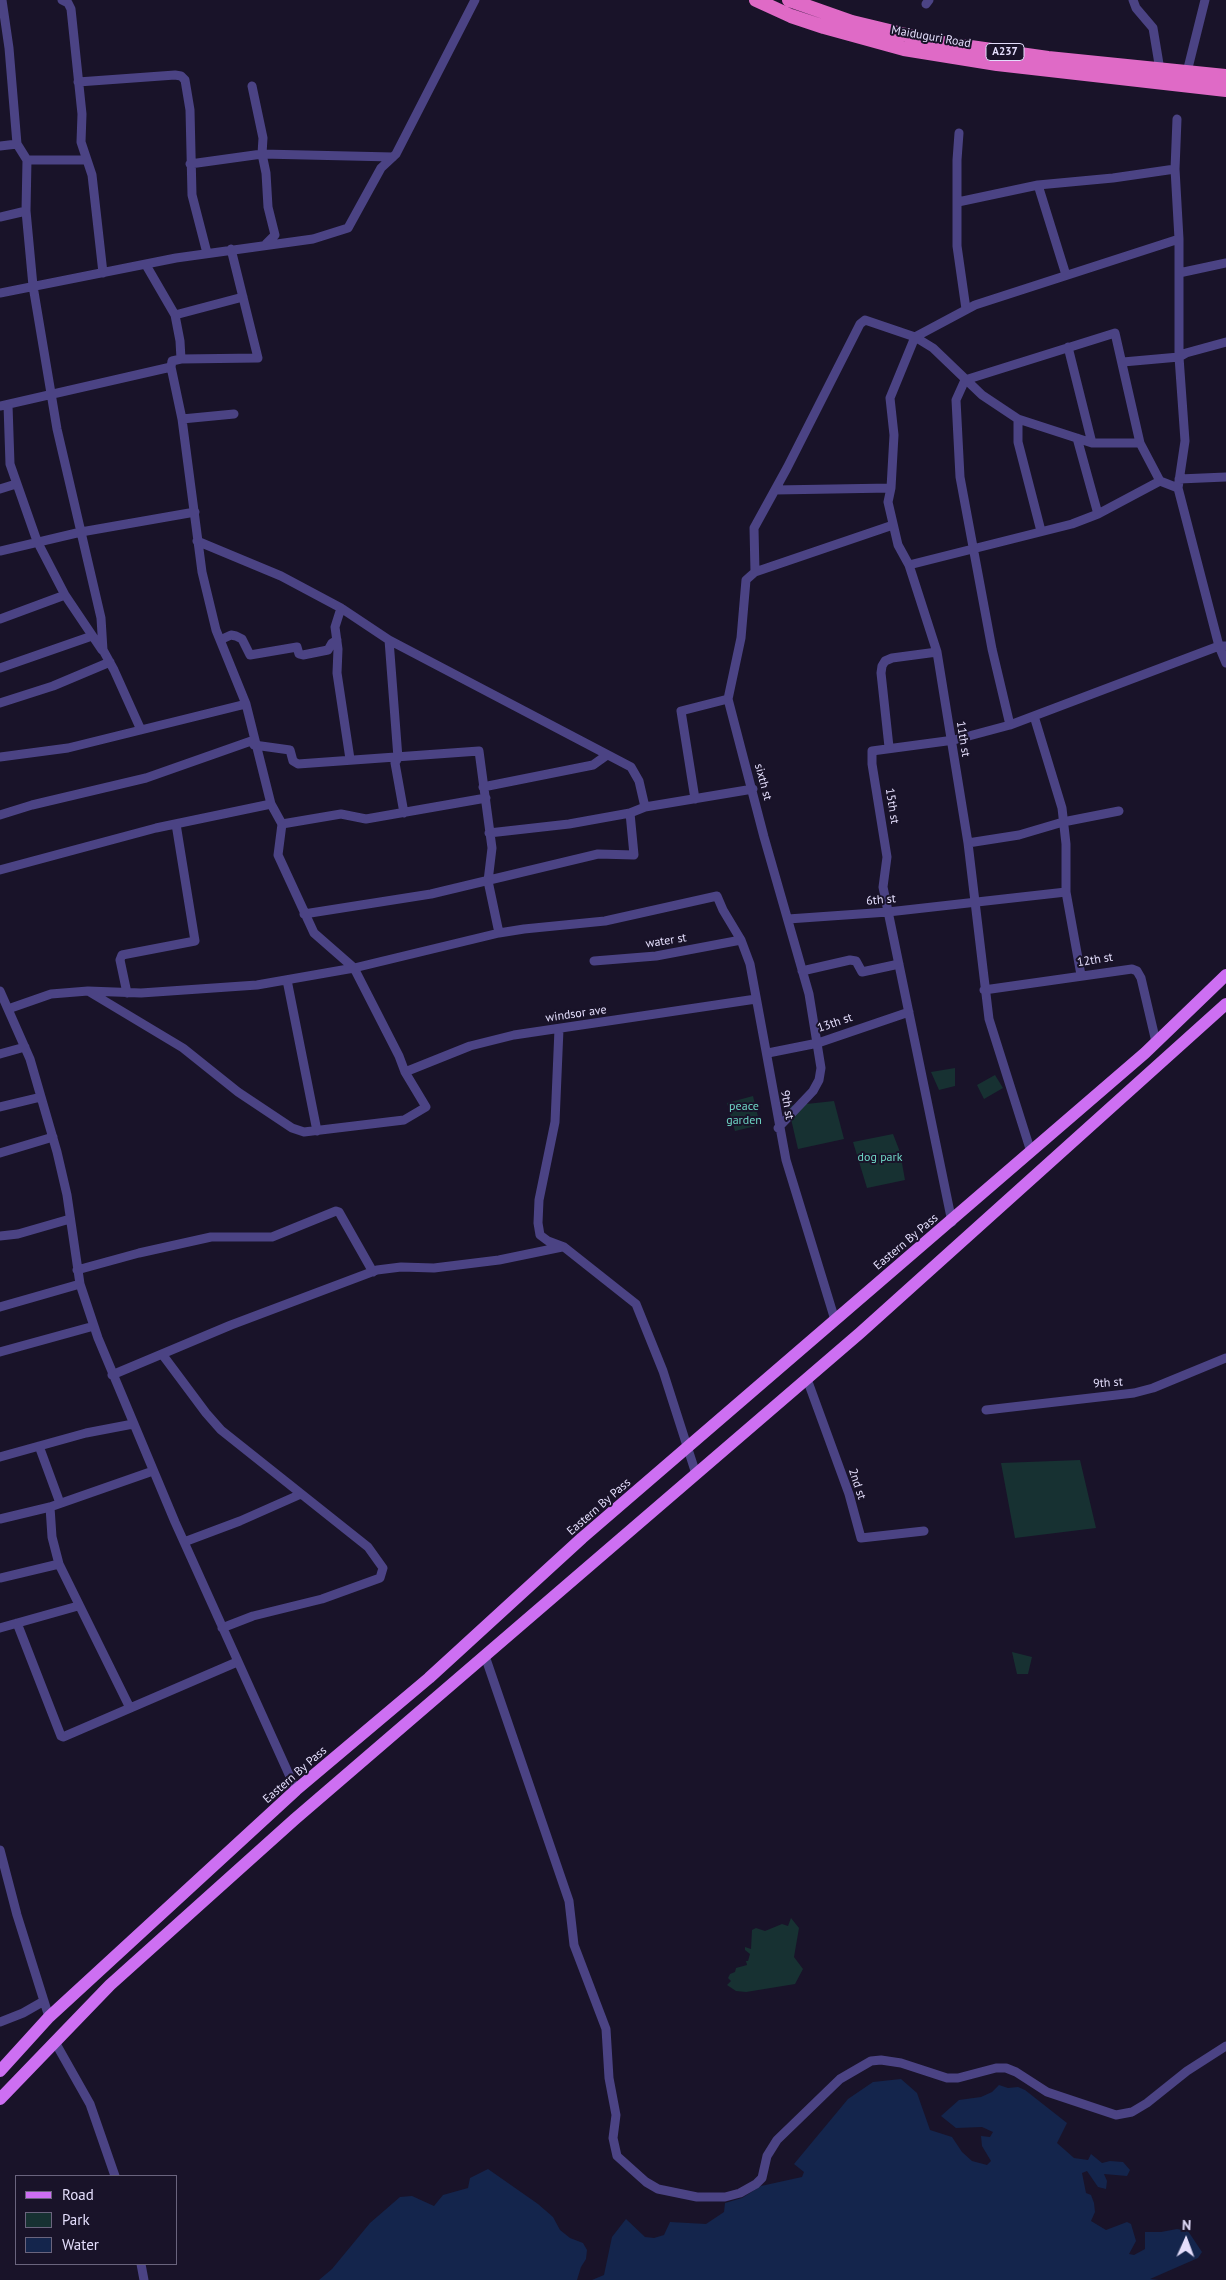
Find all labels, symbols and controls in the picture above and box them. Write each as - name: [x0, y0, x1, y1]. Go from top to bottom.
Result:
- street label: Maiduguri Road: [890, 23, 972, 51]
- road number: A237: [986, 44, 1024, 61]
- street label: 11th st: [953, 720, 973, 758]
- street label: sixth st: [751, 762, 775, 802]
- street label: 15th st: [882, 787, 902, 825]
- street label: 6th st: [866, 892, 896, 908]
- street label: water st: [645, 931, 687, 951]
- street label: 12th st: [1076, 950, 1114, 970]
- street label: windsor ave: [545, 1003, 607, 1025]
- street label: 13th st: [816, 1010, 854, 1036]
- street label: 9th st: [777, 1089, 797, 1121]
- park label: peace garden: [726, 1100, 762, 1128]
- park label: dog park: [858, 1151, 902, 1165]
- street label: Eastern By Pass: [871, 1211, 941, 1273]
- street label: 9th st: [1093, 1375, 1123, 1391]
- street label: 2nd st: [845, 1467, 869, 1501]
- street label: Eastern By Pass: [564, 1475, 634, 1539]
- street label: Eastern By Pass: [260, 1743, 330, 1807]
- legend: [15, 2175, 178, 2265]
- text: Road: [62, 2185, 94, 2204]
- text: Park: [62, 2210, 90, 2229]
- north arrow: [1161, 2215, 1211, 2265]
- text: N: [1182, 2216, 1191, 2234]
- text: Water: [62, 2235, 99, 2254]

